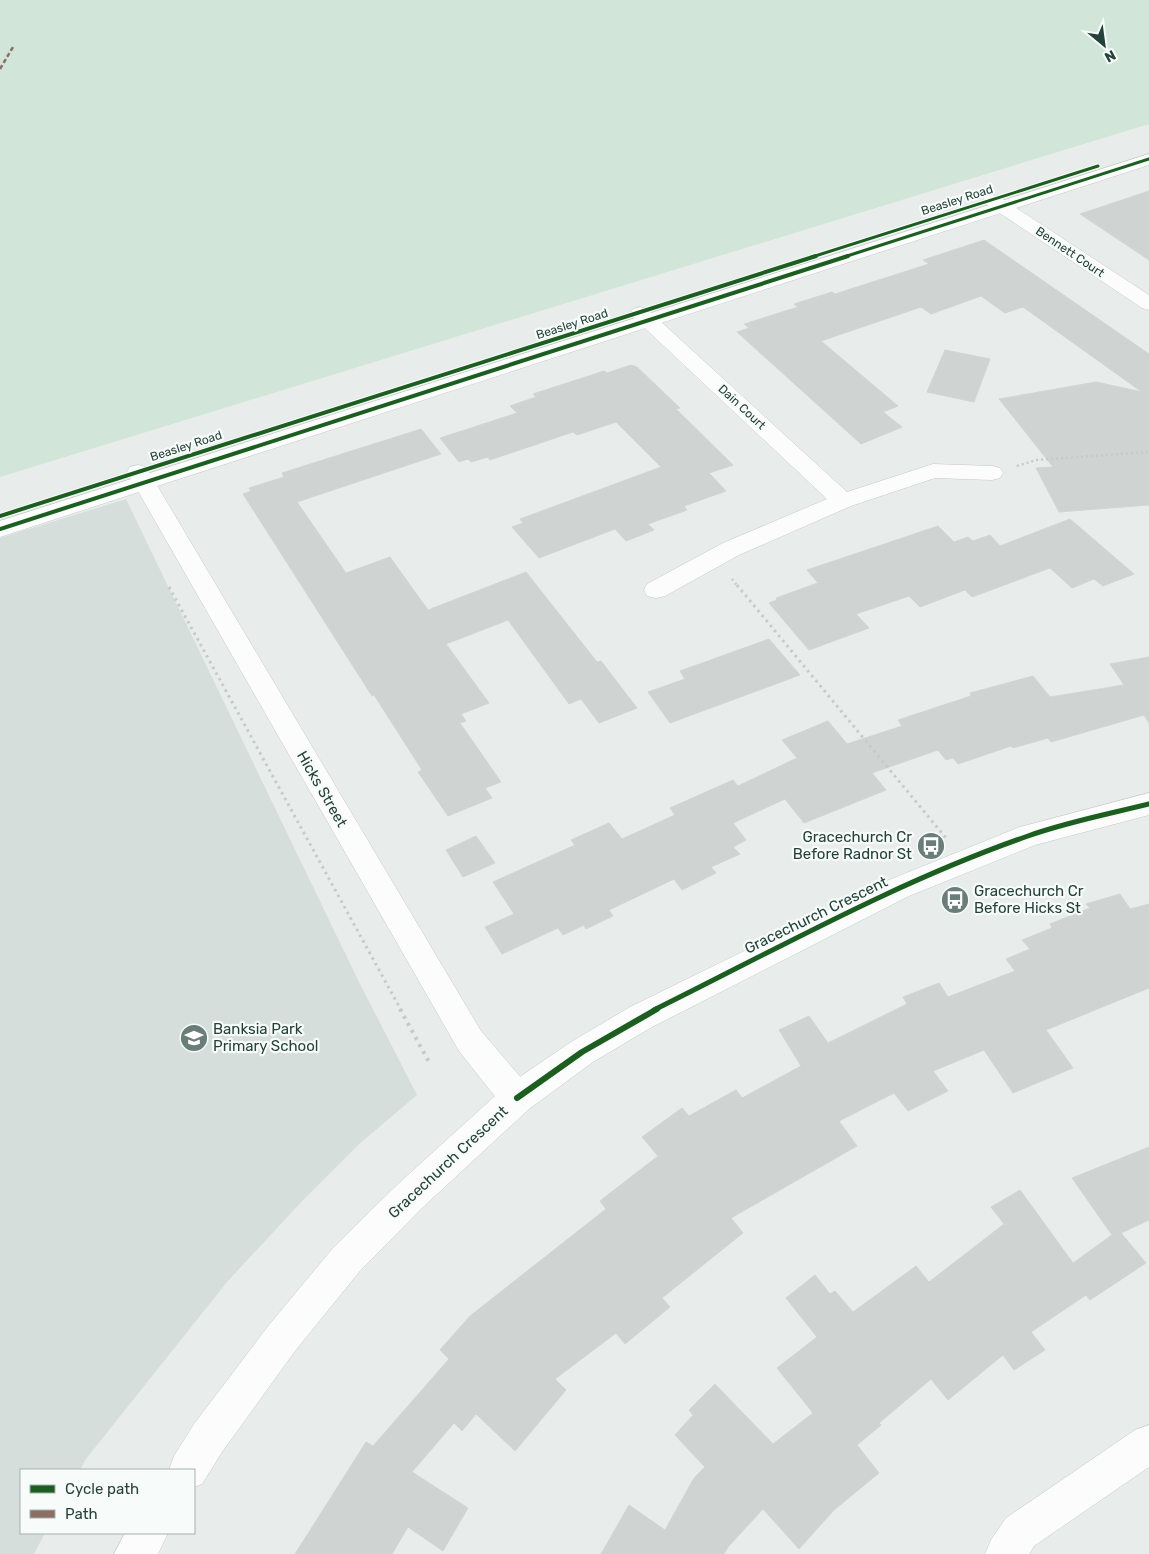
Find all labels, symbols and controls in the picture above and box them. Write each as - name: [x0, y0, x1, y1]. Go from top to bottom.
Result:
- north arrow: [1079, 20, 1129, 70]
- text: N: [1102, 46, 1119, 66]
- street label: Beasley Road: [919, 182, 995, 218]
- street label: Bennett Court: [1033, 224, 1107, 280]
- street label: Beasley Road: [534, 306, 610, 342]
- street label: Dain Court: [716, 382, 769, 433]
- street label: Beasley Road: [148, 428, 224, 464]
- street label: Hicks Street: [293, 748, 351, 830]
- place label: Gracechurch Cr Before Radnor St: [793, 828, 912, 863]
- bus stop icon: Gracechurch Cr Before Radnor St: [916, 831, 946, 861]
- street label: Gracechurch Crescent: [742, 872, 891, 957]
- place label: Gracechurch Cr Before Hicks St: [974, 882, 1084, 917]
- bus stop icon: Gracechurch Cr Before Hicks St: [940, 885, 970, 915]
- place label: Banksia Park Primary School: [213, 1020, 318, 1055]
- school or university icon: Banksia Park Primary School: [179, 1023, 209, 1053]
- street label: Gracechurch Crescent: [384, 1102, 512, 1222]
- legend: [20, 1469, 195, 1534]
- text: Cycle path: [65, 1480, 139, 1498]
- text: Path: [65, 1505, 98, 1523]

